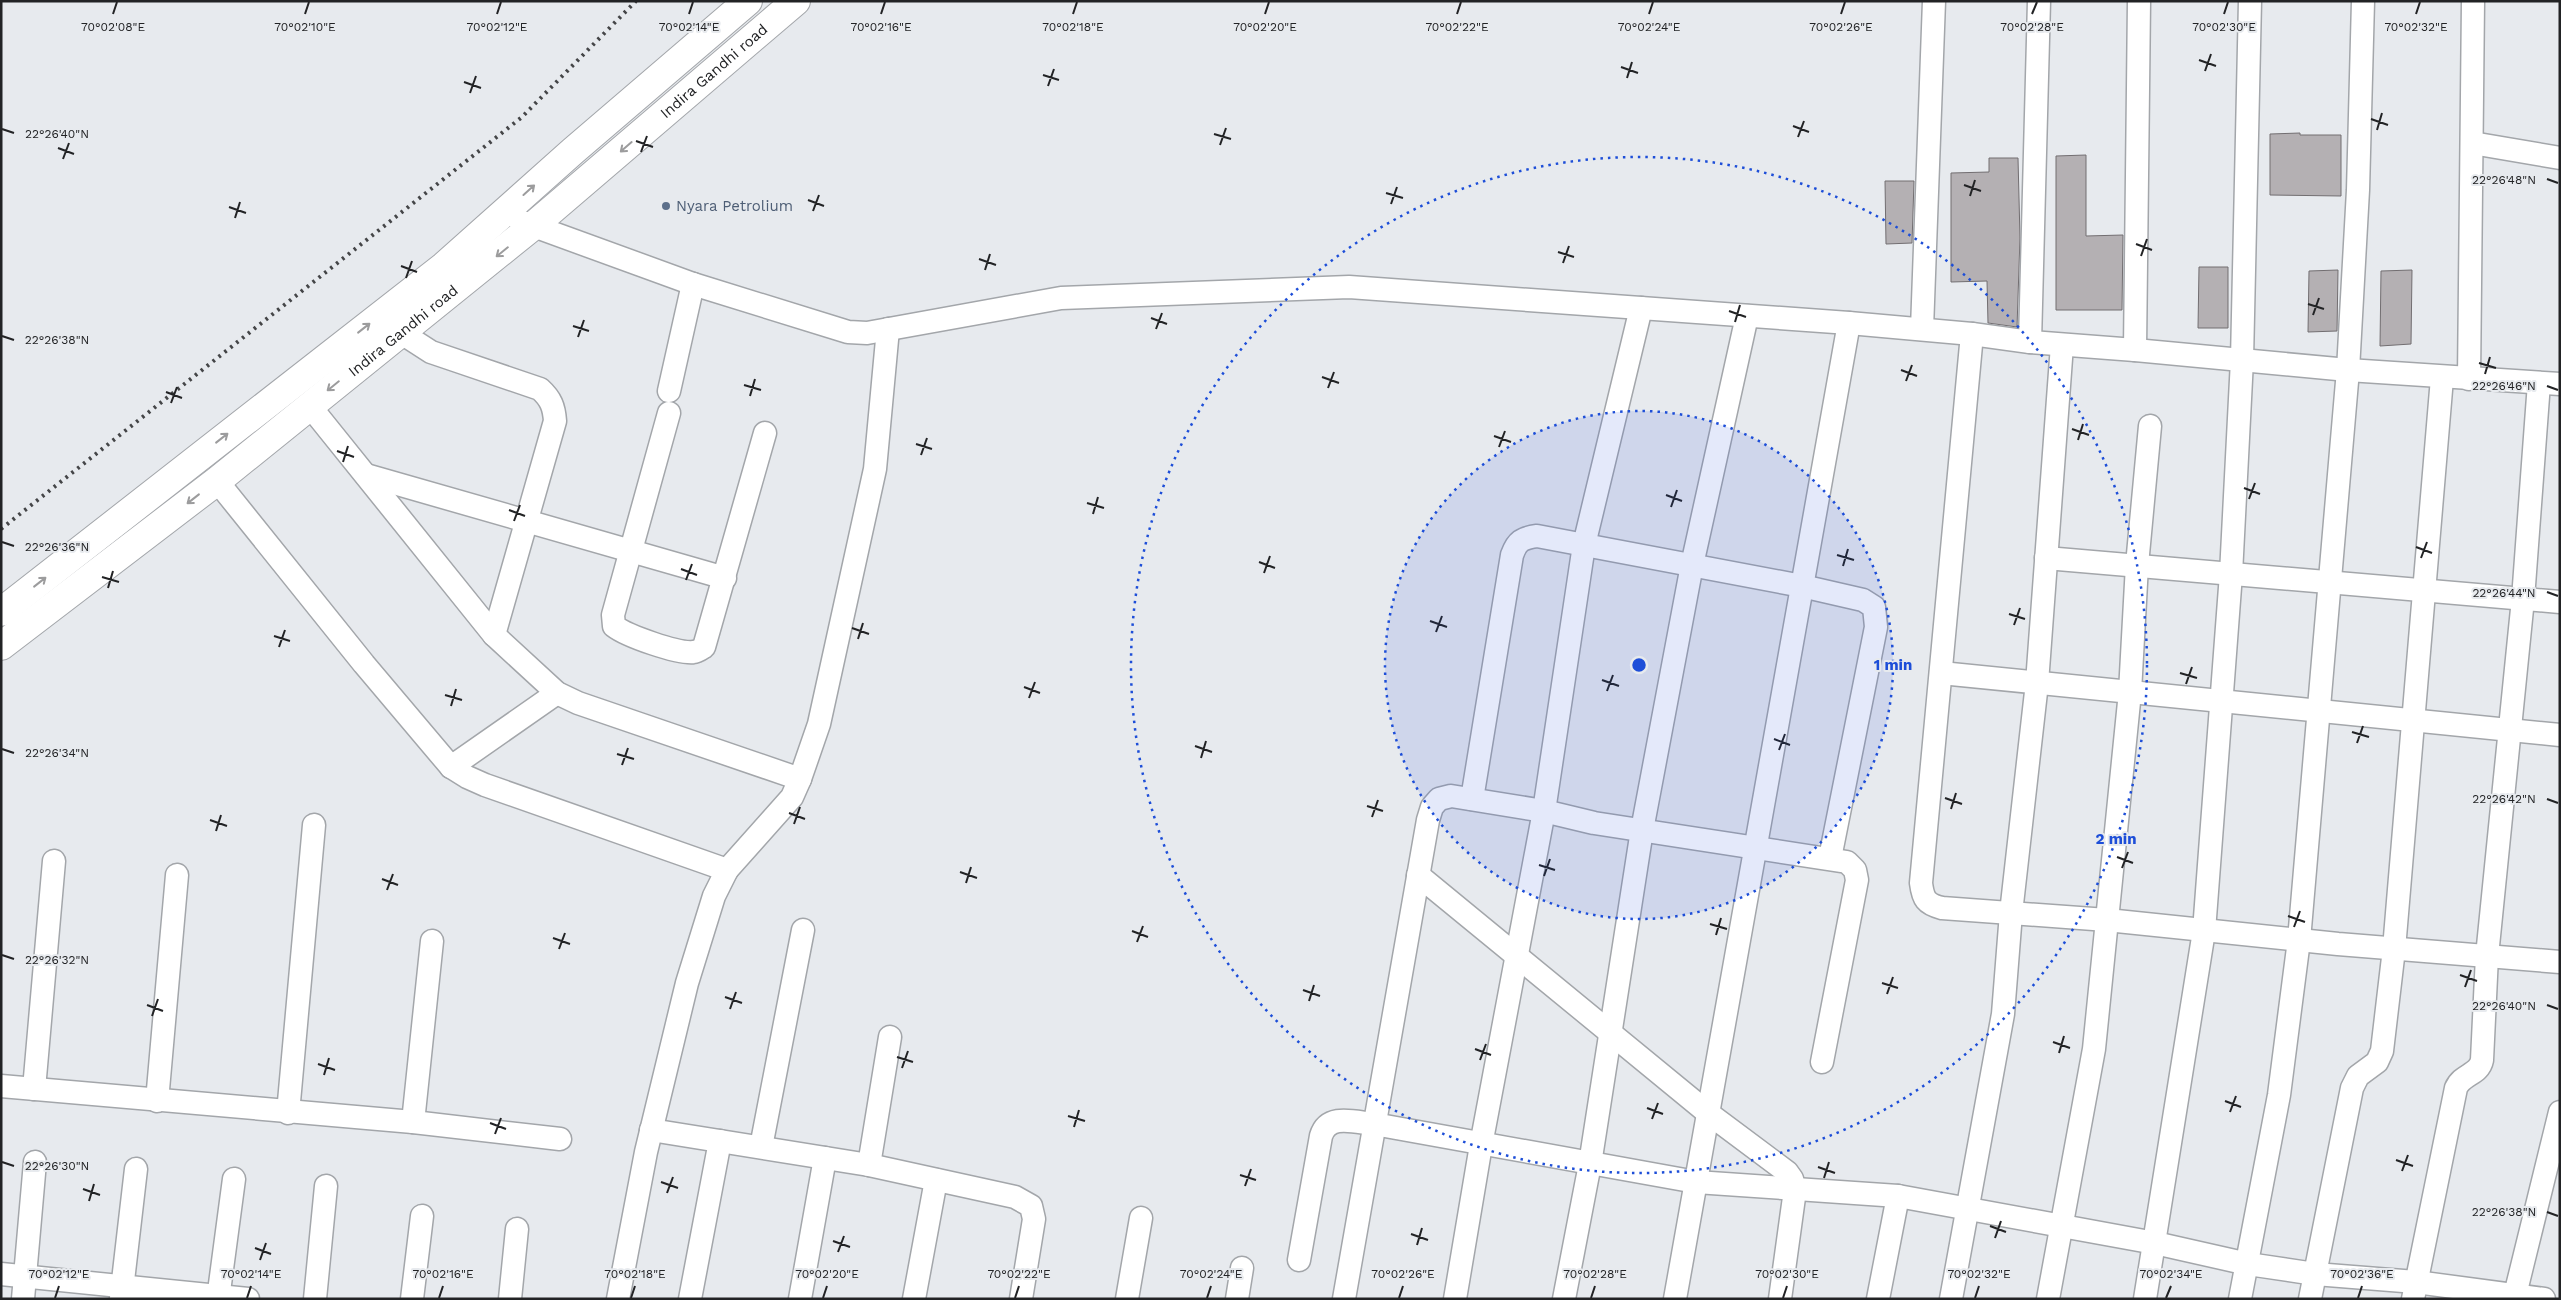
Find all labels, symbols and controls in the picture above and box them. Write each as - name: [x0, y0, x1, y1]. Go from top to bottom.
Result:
- text: 70°02'08"E: [81, 20, 145, 34]
- text: 70°02'10"E: [274, 20, 336, 34]
- text: 70°02'12"E: [467, 20, 528, 34]
- street label: Indira Gandhi road: [657, 20, 771, 122]
- text: 70°02'14"E: [659, 20, 720, 34]
- text: 70°02'16"E: [850, 20, 912, 34]
- text: 70°02'18"E: [1042, 20, 1104, 34]
- text: 70°02'20"E: [1233, 20, 1297, 34]
- text: 70°02'22"E: [1425, 20, 1489, 34]
- text: 70°02'24"E: [1618, 20, 1681, 34]
- text: 70°02'26"E: [1809, 20, 1873, 34]
- text: 70°02'28"E: [2000, 20, 2064, 34]
- text: 70°02'30"E: [2192, 20, 2256, 34]
- text: 70°02'32"E: [2384, 20, 2448, 34]
- text: 22°26'40"N: [25, 127, 89, 141]
- one-way arrow: [619, 141, 632, 153]
- text: 22°26'48"N: [2472, 173, 2536, 187]
- one-way arrow: [523, 184, 536, 196]
- place label: Nyara Petrolium: [676, 197, 793, 215]
- marker: Nyara Petrolium: [660, 200, 672, 212]
- one-way arrow: [495, 246, 508, 257]
- street label: Indira Gandhi road: [345, 281, 462, 380]
- one-way arrow: [357, 322, 370, 333]
- text: 22°26'38"N: [25, 333, 89, 347]
- text: 22°26'46"N: [2472, 379, 2536, 393]
- one-way arrow: [327, 380, 340, 391]
- one-way arrow: [215, 433, 228, 444]
- one-way arrow: [187, 493, 200, 504]
- text: 22°26'36"N: [25, 540, 89, 554]
- one-way arrow: [33, 577, 46, 588]
- text: 22°26'44"N: [2472, 586, 2536, 600]
- centre of rings: [1630, 656, 1648, 674]
- text: 1 min: [1874, 656, 1912, 674]
- text: 22°26'34"N: [25, 746, 89, 760]
- text: 22°26'42"N: [2472, 792, 2536, 806]
- text: 2 min: [2095, 830, 2137, 848]
- text: 22°26'32"N: [25, 953, 89, 967]
- text: 22°26'40"N: [2472, 999, 2536, 1013]
- text: 22°26'30"N: [25, 1159, 89, 1173]
- text: 22°26'38"N: [2472, 1205, 2536, 1219]
- text: 70°02'12"E: [29, 1267, 90, 1281]
- text: 70°02'14"E: [221, 1267, 282, 1281]
- text: 70°02'16"E: [412, 1267, 474, 1281]
- text: 70°02'18"E: [604, 1267, 666, 1281]
- text: 70°02'20"E: [795, 1267, 859, 1281]
- text: 70°02'22"E: [987, 1267, 1051, 1281]
- text: 70°02'24"E: [1180, 1267, 1243, 1281]
- text: 70°02'26"E: [1371, 1267, 1435, 1281]
- text: 70°02'28"E: [1563, 1267, 1627, 1281]
- text: 70°02'30"E: [1755, 1267, 1819, 1281]
- text: 70°02'32"E: [1947, 1267, 2011, 1281]
- text: 70°02'34"E: [2140, 1267, 2203, 1281]
- text: 70°02'36"E: [2330, 1267, 2394, 1281]

